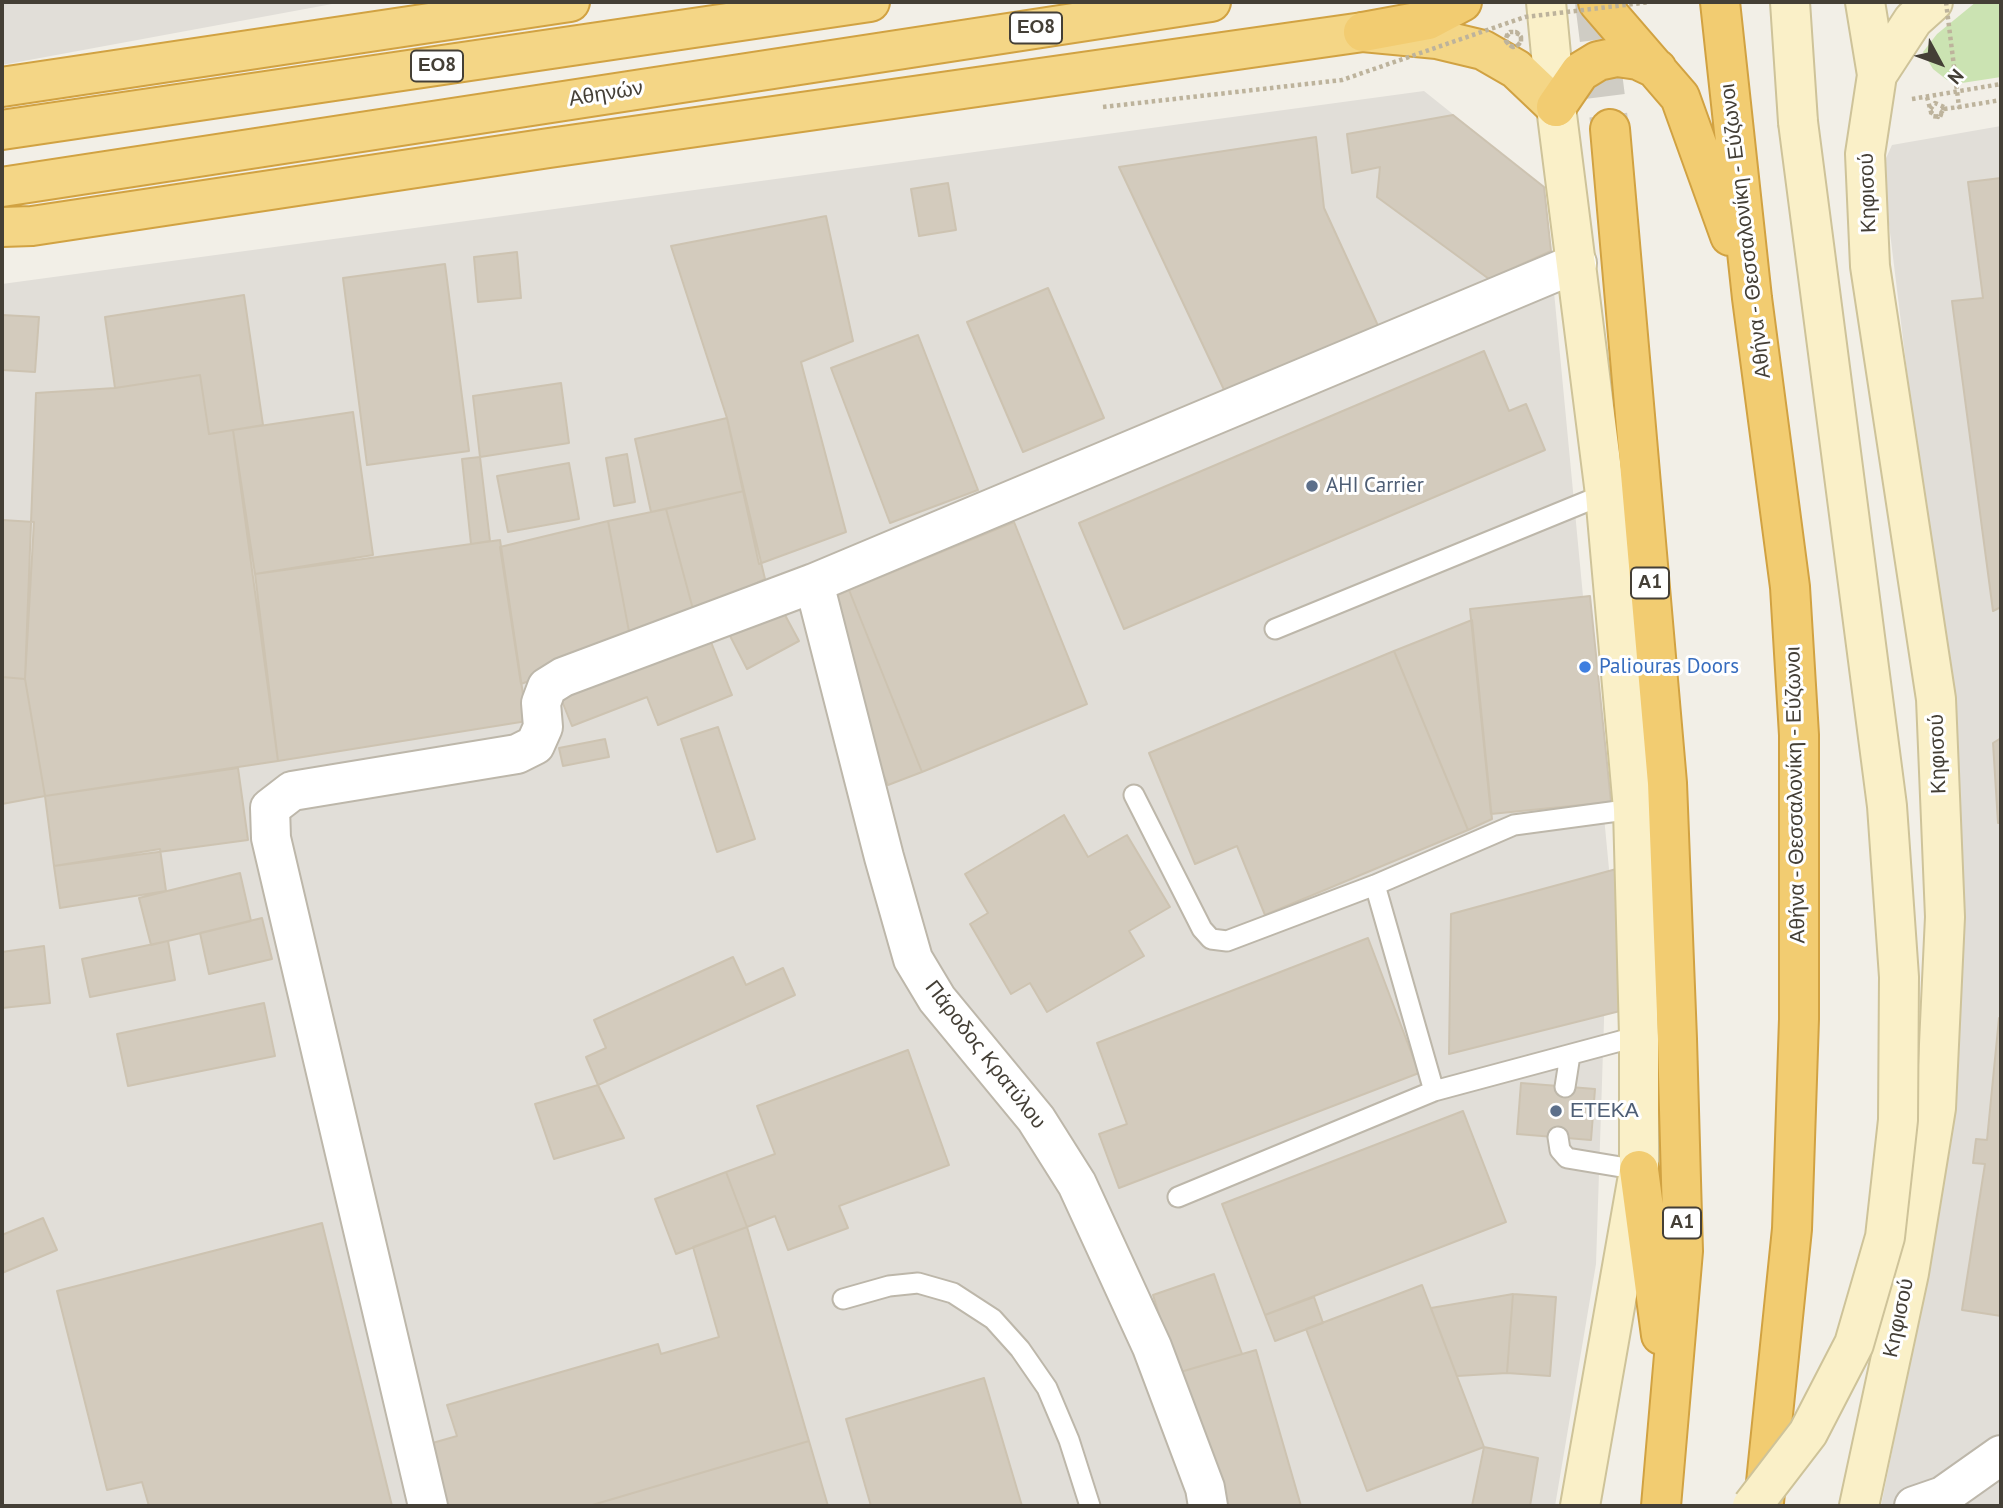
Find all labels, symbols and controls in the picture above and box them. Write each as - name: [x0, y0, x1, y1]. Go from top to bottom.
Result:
- road number: ΕΟ8: [1010, 12, 1062, 44]
- north arrow: [1905, 28, 1975, 98]
- road number: ΕΟ8: [411, 50, 463, 82]
- text: N: [1943, 64, 1969, 89]
- street label: Αθηνών: [567, 76, 645, 112]
- street label: Αθήνα - Θεσσαλονίκη - Εύζωνοι: [1715, 82, 1777, 380]
- street label: Κηφισού: [1854, 153, 1882, 233]
- place label: AHI Carrier: [1326, 473, 1424, 499]
- marker: AHI Carrier: [1304, 478, 1320, 494]
- road number: Α1: [1631, 568, 1669, 598]
- street label: Αθήνα - Θεσσαλονίκη - Εύζωνοι: [1781, 646, 1811, 944]
- place label: Paliouras Doors: [1599, 654, 1739, 680]
- marker: Paliouras Doors: [1577, 659, 1593, 675]
- street label: Κηφισού: [1924, 714, 1952, 794]
- street label: Πάροδος Κρατύλου: [919, 976, 1051, 1134]
- place label: ΕΤΕΚΑ: [1570, 1098, 1639, 1124]
- marker: ΕΤΕΚΑ: [1548, 1103, 1564, 1119]
- road number: Α1: [1663, 1208, 1701, 1238]
- street label: Κηφισού: [1878, 1276, 1920, 1360]

